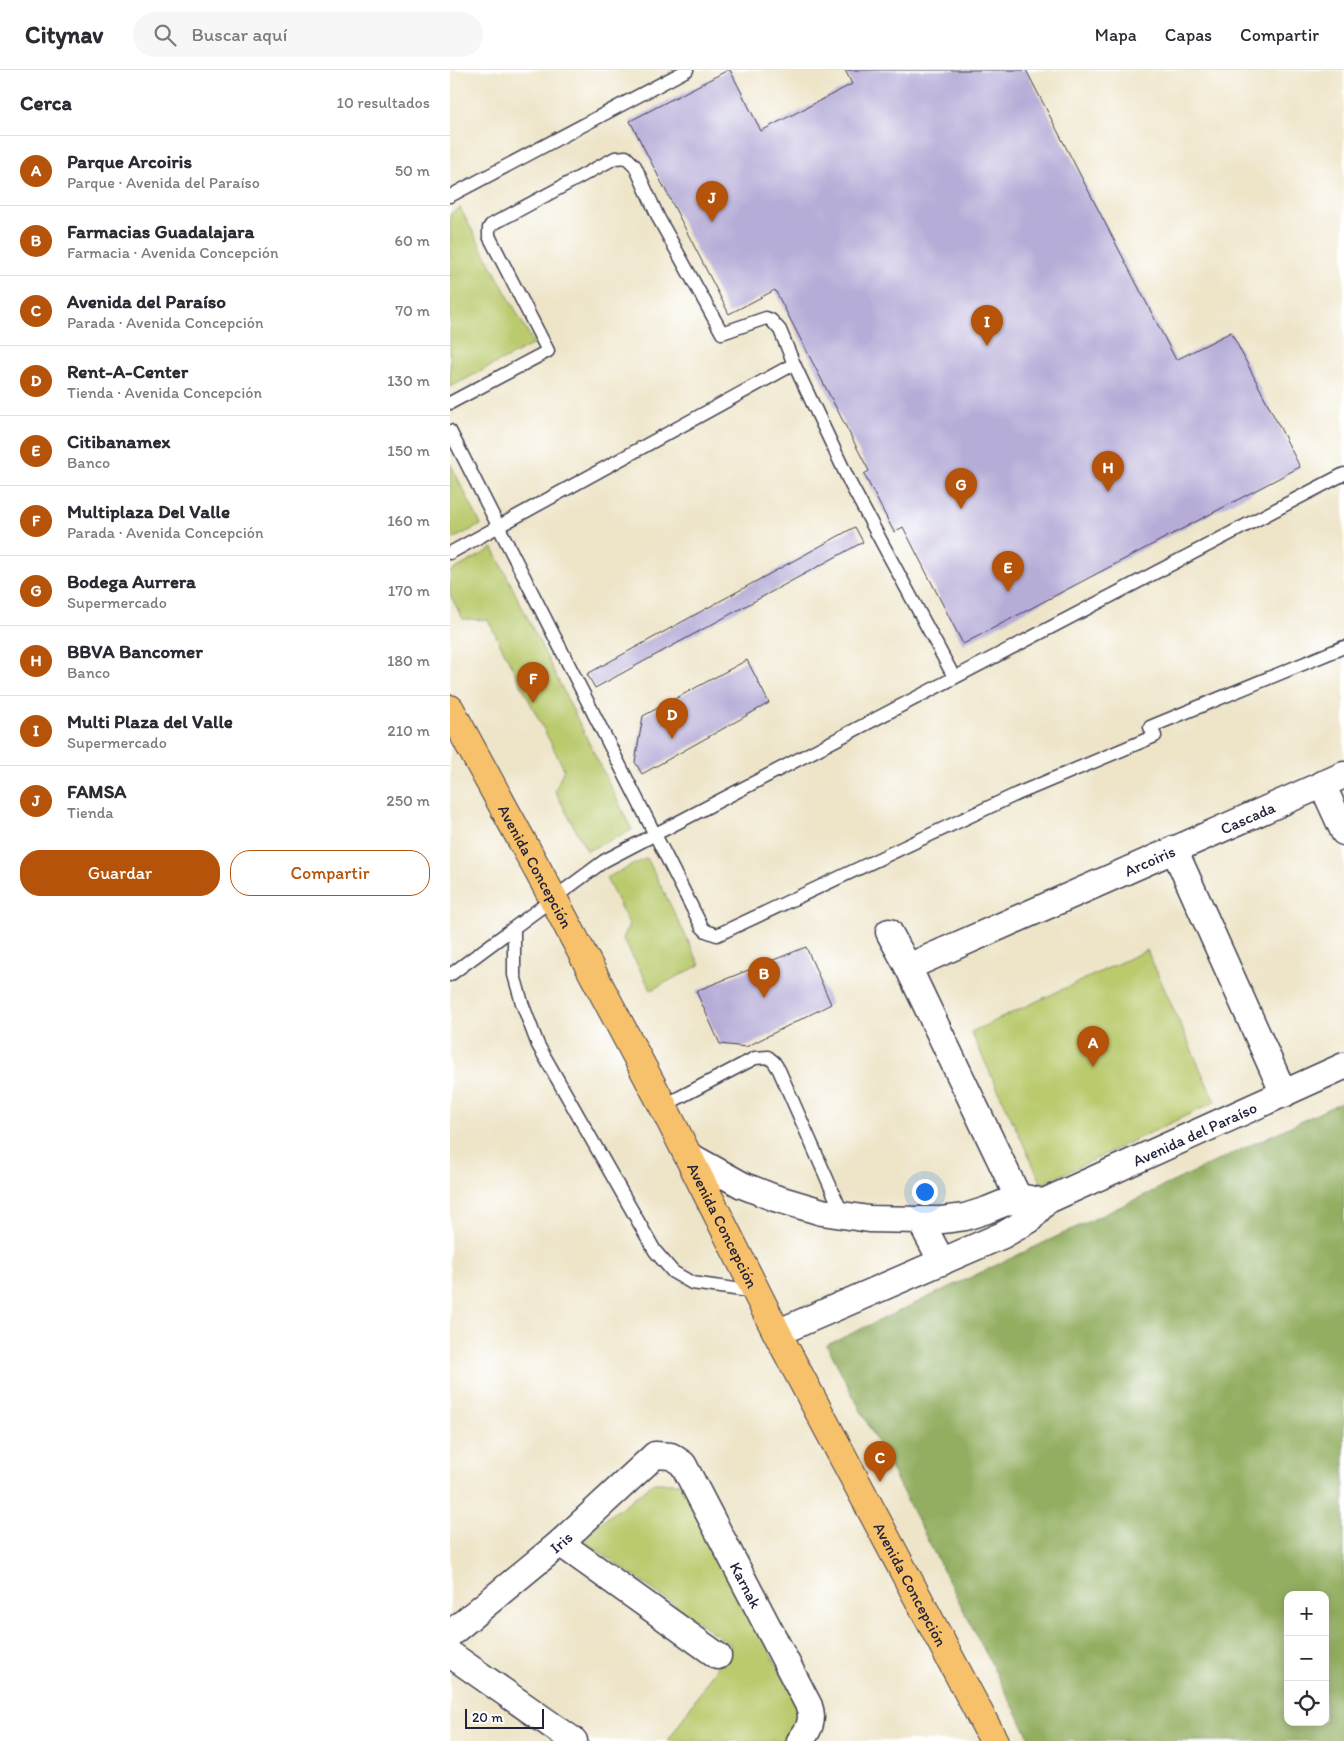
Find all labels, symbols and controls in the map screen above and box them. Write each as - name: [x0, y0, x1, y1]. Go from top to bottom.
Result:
- search box: [133, 12, 483, 57]
- text: Citynav: [25, 20, 103, 49]
- icon: search: [151, 21, 179, 49]
- text: Buscar aquí: [191, 23, 287, 46]
- text: Mapa: [1095, 24, 1137, 46]
- text: Capas: [1165, 24, 1212, 46]
- text: Compartir: [1240, 24, 1319, 46]
- text: Cerca: [20, 90, 72, 115]
- text: 10 resultados: [336, 93, 430, 112]
- text: Parque Arcoiris: [67, 150, 192, 173]
- text: A: [31, 161, 41, 180]
- text: 50 m: [395, 161, 430, 180]
- text: Parque · Avenida del Paraíso: [67, 173, 260, 192]
- pin: J: [696, 181, 728, 222]
- text: Farmacias Guadalajara: [67, 220, 254, 243]
- text: B: [31, 231, 41, 250]
- text: 60 m: [395, 231, 430, 250]
- text: Farmacia · Avenida Concepción: [67, 243, 279, 262]
- text: Avenida del Paraíso: [67, 290, 226, 313]
- text: C: [31, 301, 41, 320]
- text: 70 m: [395, 301, 430, 320]
- pin: I: [971, 305, 1003, 346]
- text: Parada · Avenida Concepción: [67, 313, 264, 332]
- text: Rent-A-Center: [67, 360, 188, 383]
- text: D: [31, 371, 41, 390]
- text: 130 m: [387, 371, 430, 390]
- text: Tienda · Avenida Concepción: [67, 383, 262, 402]
- text: Citibanamex: [67, 430, 170, 453]
- text: E: [32, 441, 40, 460]
- text: 150 m: [387, 441, 430, 460]
- pin: H: [1092, 451, 1124, 492]
- text: Banco: [67, 453, 110, 472]
- pin: G: [945, 468, 977, 509]
- text: Multiplaza Del Valle: [67, 500, 230, 523]
- text: F: [32, 511, 40, 530]
- text: 160 m: [387, 511, 430, 530]
- text: Parada · Avenida Concepción: [67, 523, 264, 542]
- pin: E: [992, 551, 1024, 592]
- text: Bodega Aurrera: [67, 570, 196, 593]
- text: G: [30, 581, 42, 600]
- text: 170 m: [388, 581, 430, 600]
- text: Supermercado: [67, 593, 167, 612]
- text: BBVA Bancomer: [67, 640, 203, 663]
- text: H: [30, 651, 42, 670]
- text: 180 m: [387, 651, 430, 670]
- pin: F: [517, 662, 549, 703]
- text: Banco: [67, 663, 110, 682]
- pin: D: [656, 698, 688, 739]
- text: Multi Plaza del Valle: [67, 710, 233, 733]
- text: I: [33, 721, 39, 740]
- text: 210 m: [387, 721, 430, 740]
- text: Supermercado: [67, 733, 167, 752]
- text: FAMSA: [67, 780, 126, 803]
- text: J: [32, 791, 40, 810]
- text: 250 m: [386, 791, 430, 810]
- street label: Cascada: [1217, 797, 1279, 838]
- street label: Avenida Concepción: [494, 801, 576, 932]
- text: Tienda: [67, 803, 114, 822]
- street label: Arcoiris: [1121, 842, 1178, 881]
- button: Guardar: [20, 850, 220, 896]
- button: Compartir: [230, 850, 430, 896]
- pin: B: [748, 957, 780, 998]
- pin: A: [1077, 1026, 1109, 1067]
- street label: Avenida del Paraíso: [1130, 1098, 1260, 1170]
- street label: Avenida Concepción: [683, 1160, 762, 1292]
- your location: [912, 1179, 938, 1205]
- pin: C: [864, 1441, 896, 1482]
- street label: Avenida Concepción: [869, 1519, 951, 1650]
- street label: Iris: [546, 1528, 576, 1557]
- street label: Karnak: [726, 1559, 766, 1612]
- map controls: [1284, 1591, 1329, 1726]
- button: +: [1284, 1591, 1329, 1636]
- button: −: [1284, 1636, 1329, 1681]
- button: locate: [1284, 1681, 1329, 1726]
- scale bar: [465, 1706, 544, 1729]
- text: 20 m: [472, 1709, 503, 1726]

